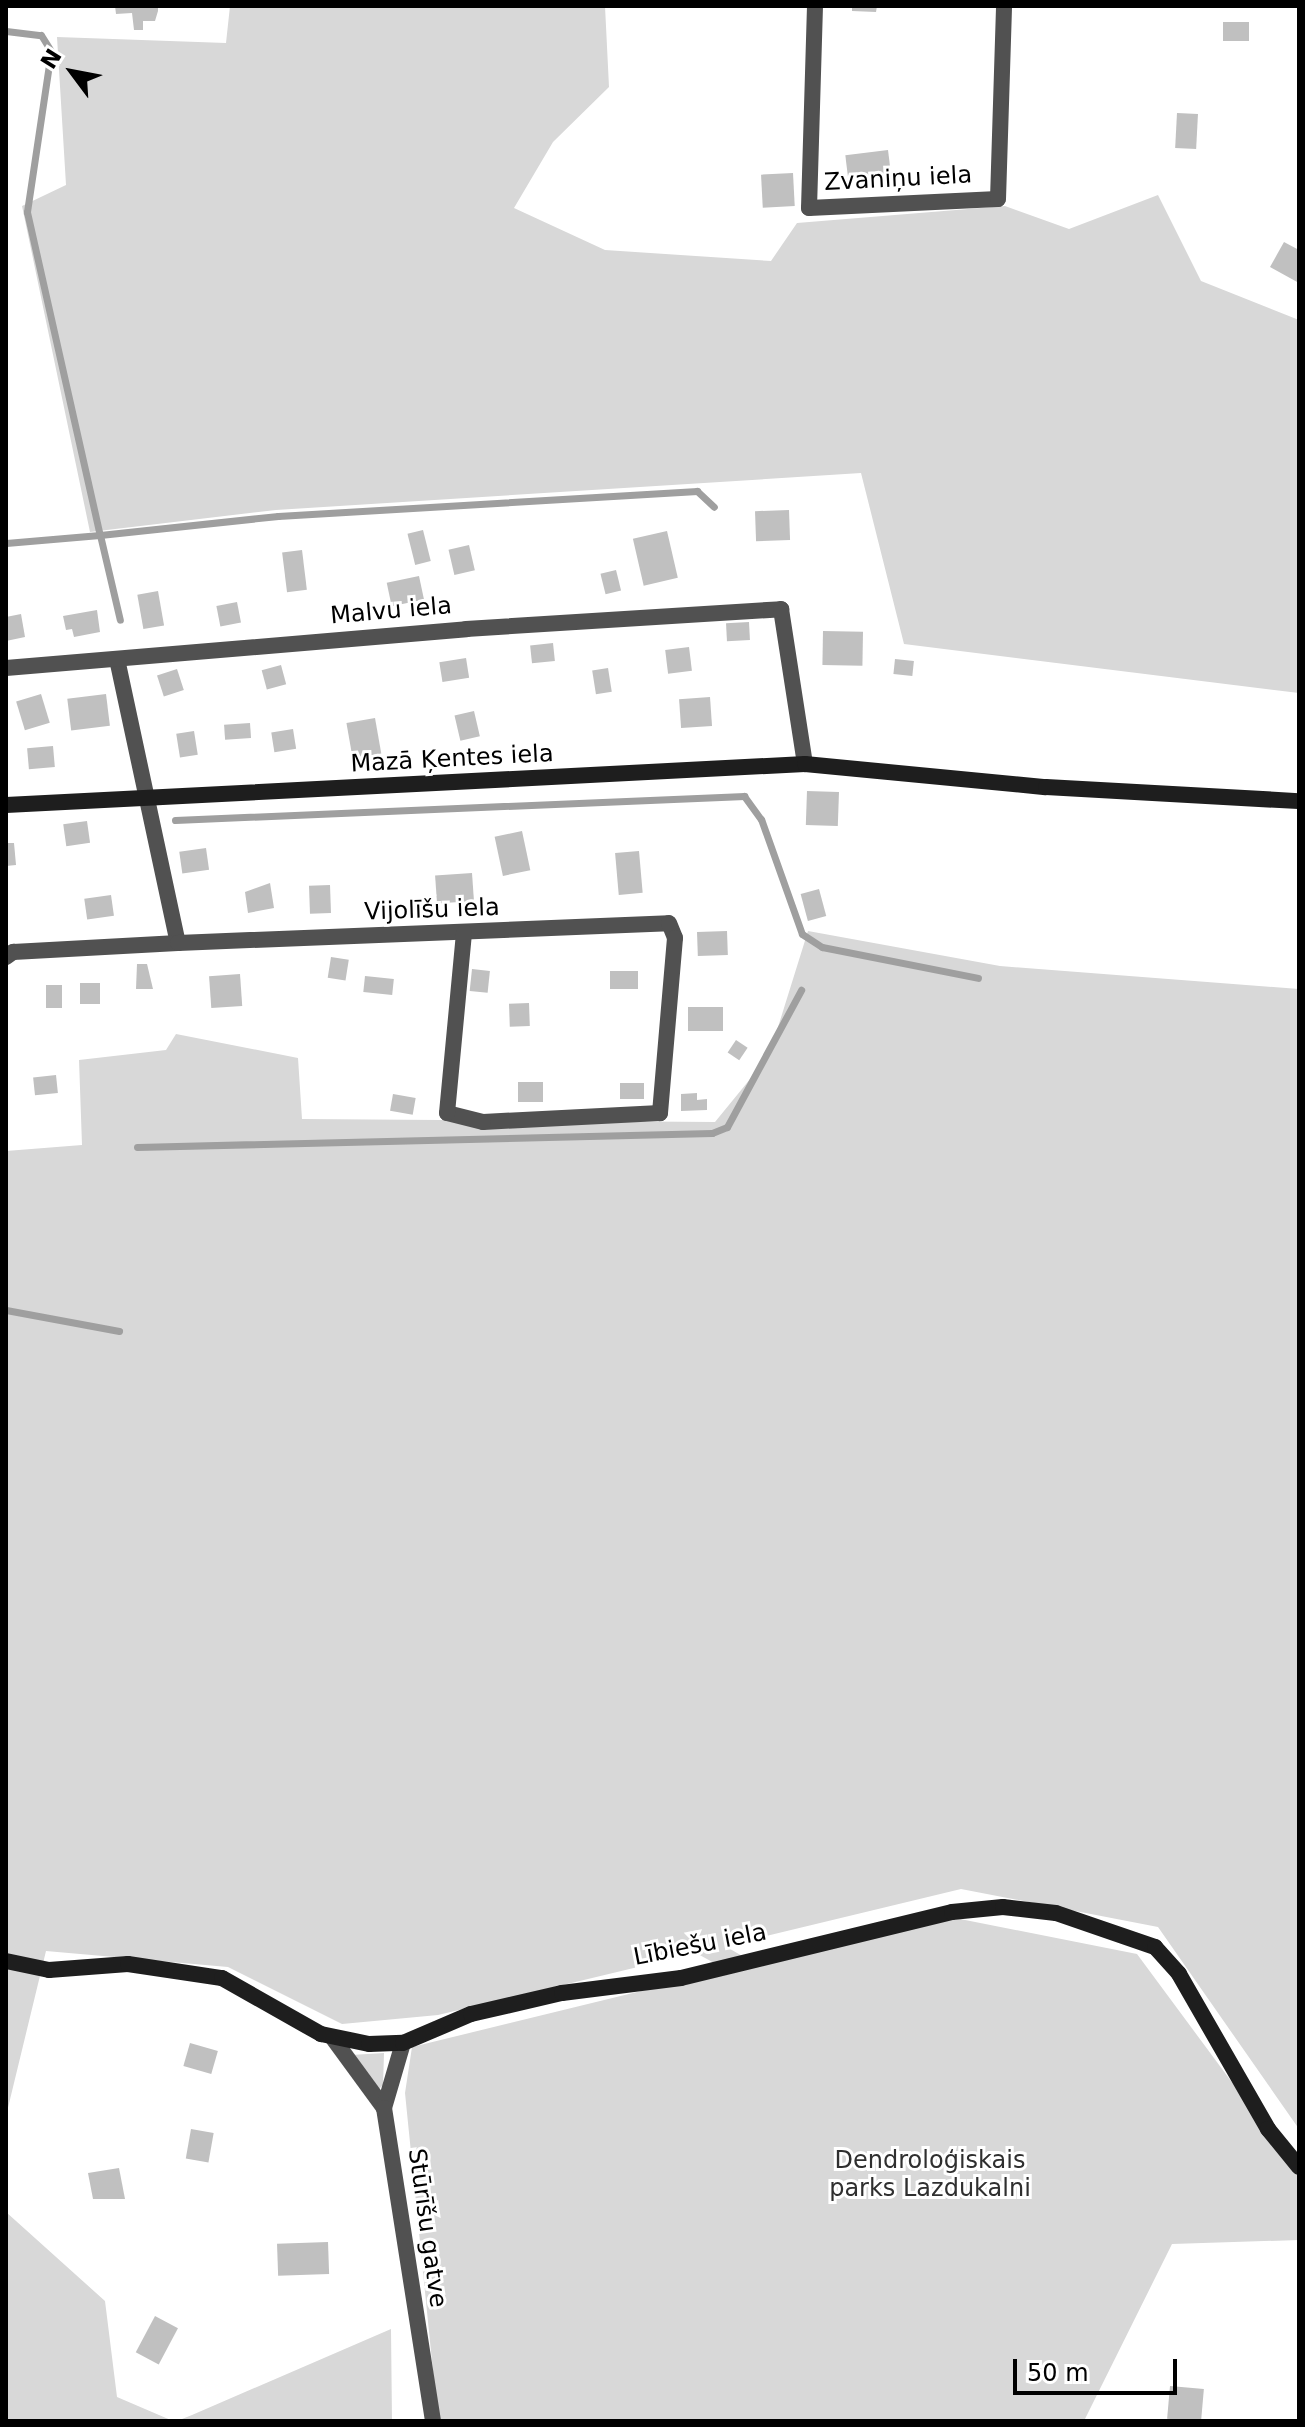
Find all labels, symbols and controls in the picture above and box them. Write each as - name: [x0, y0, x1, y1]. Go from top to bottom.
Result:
- north arrow: [32, 32, 112, 112]
- text: N: [36, 45, 67, 73]
- street label: Zvaniņu iela: [823, 161, 973, 197]
- street label: Malvu iela: [329, 591, 453, 631]
- street label: Mazā Ķentes iela: [350, 739, 554, 779]
- street label: Vijolīšu iela: [364, 893, 500, 927]
- street label: Lībiešu iela: [631, 1918, 769, 1972]
- street label: Stūrīšu gatve: [402, 2147, 452, 2309]
- park label: Dendroloģiskais parks Lazdukalni: [829, 2147, 1031, 2203]
- scale bar: [1017, 2343, 1181, 2393]
- text: 50 m: [1027, 2359, 1089, 2387]

